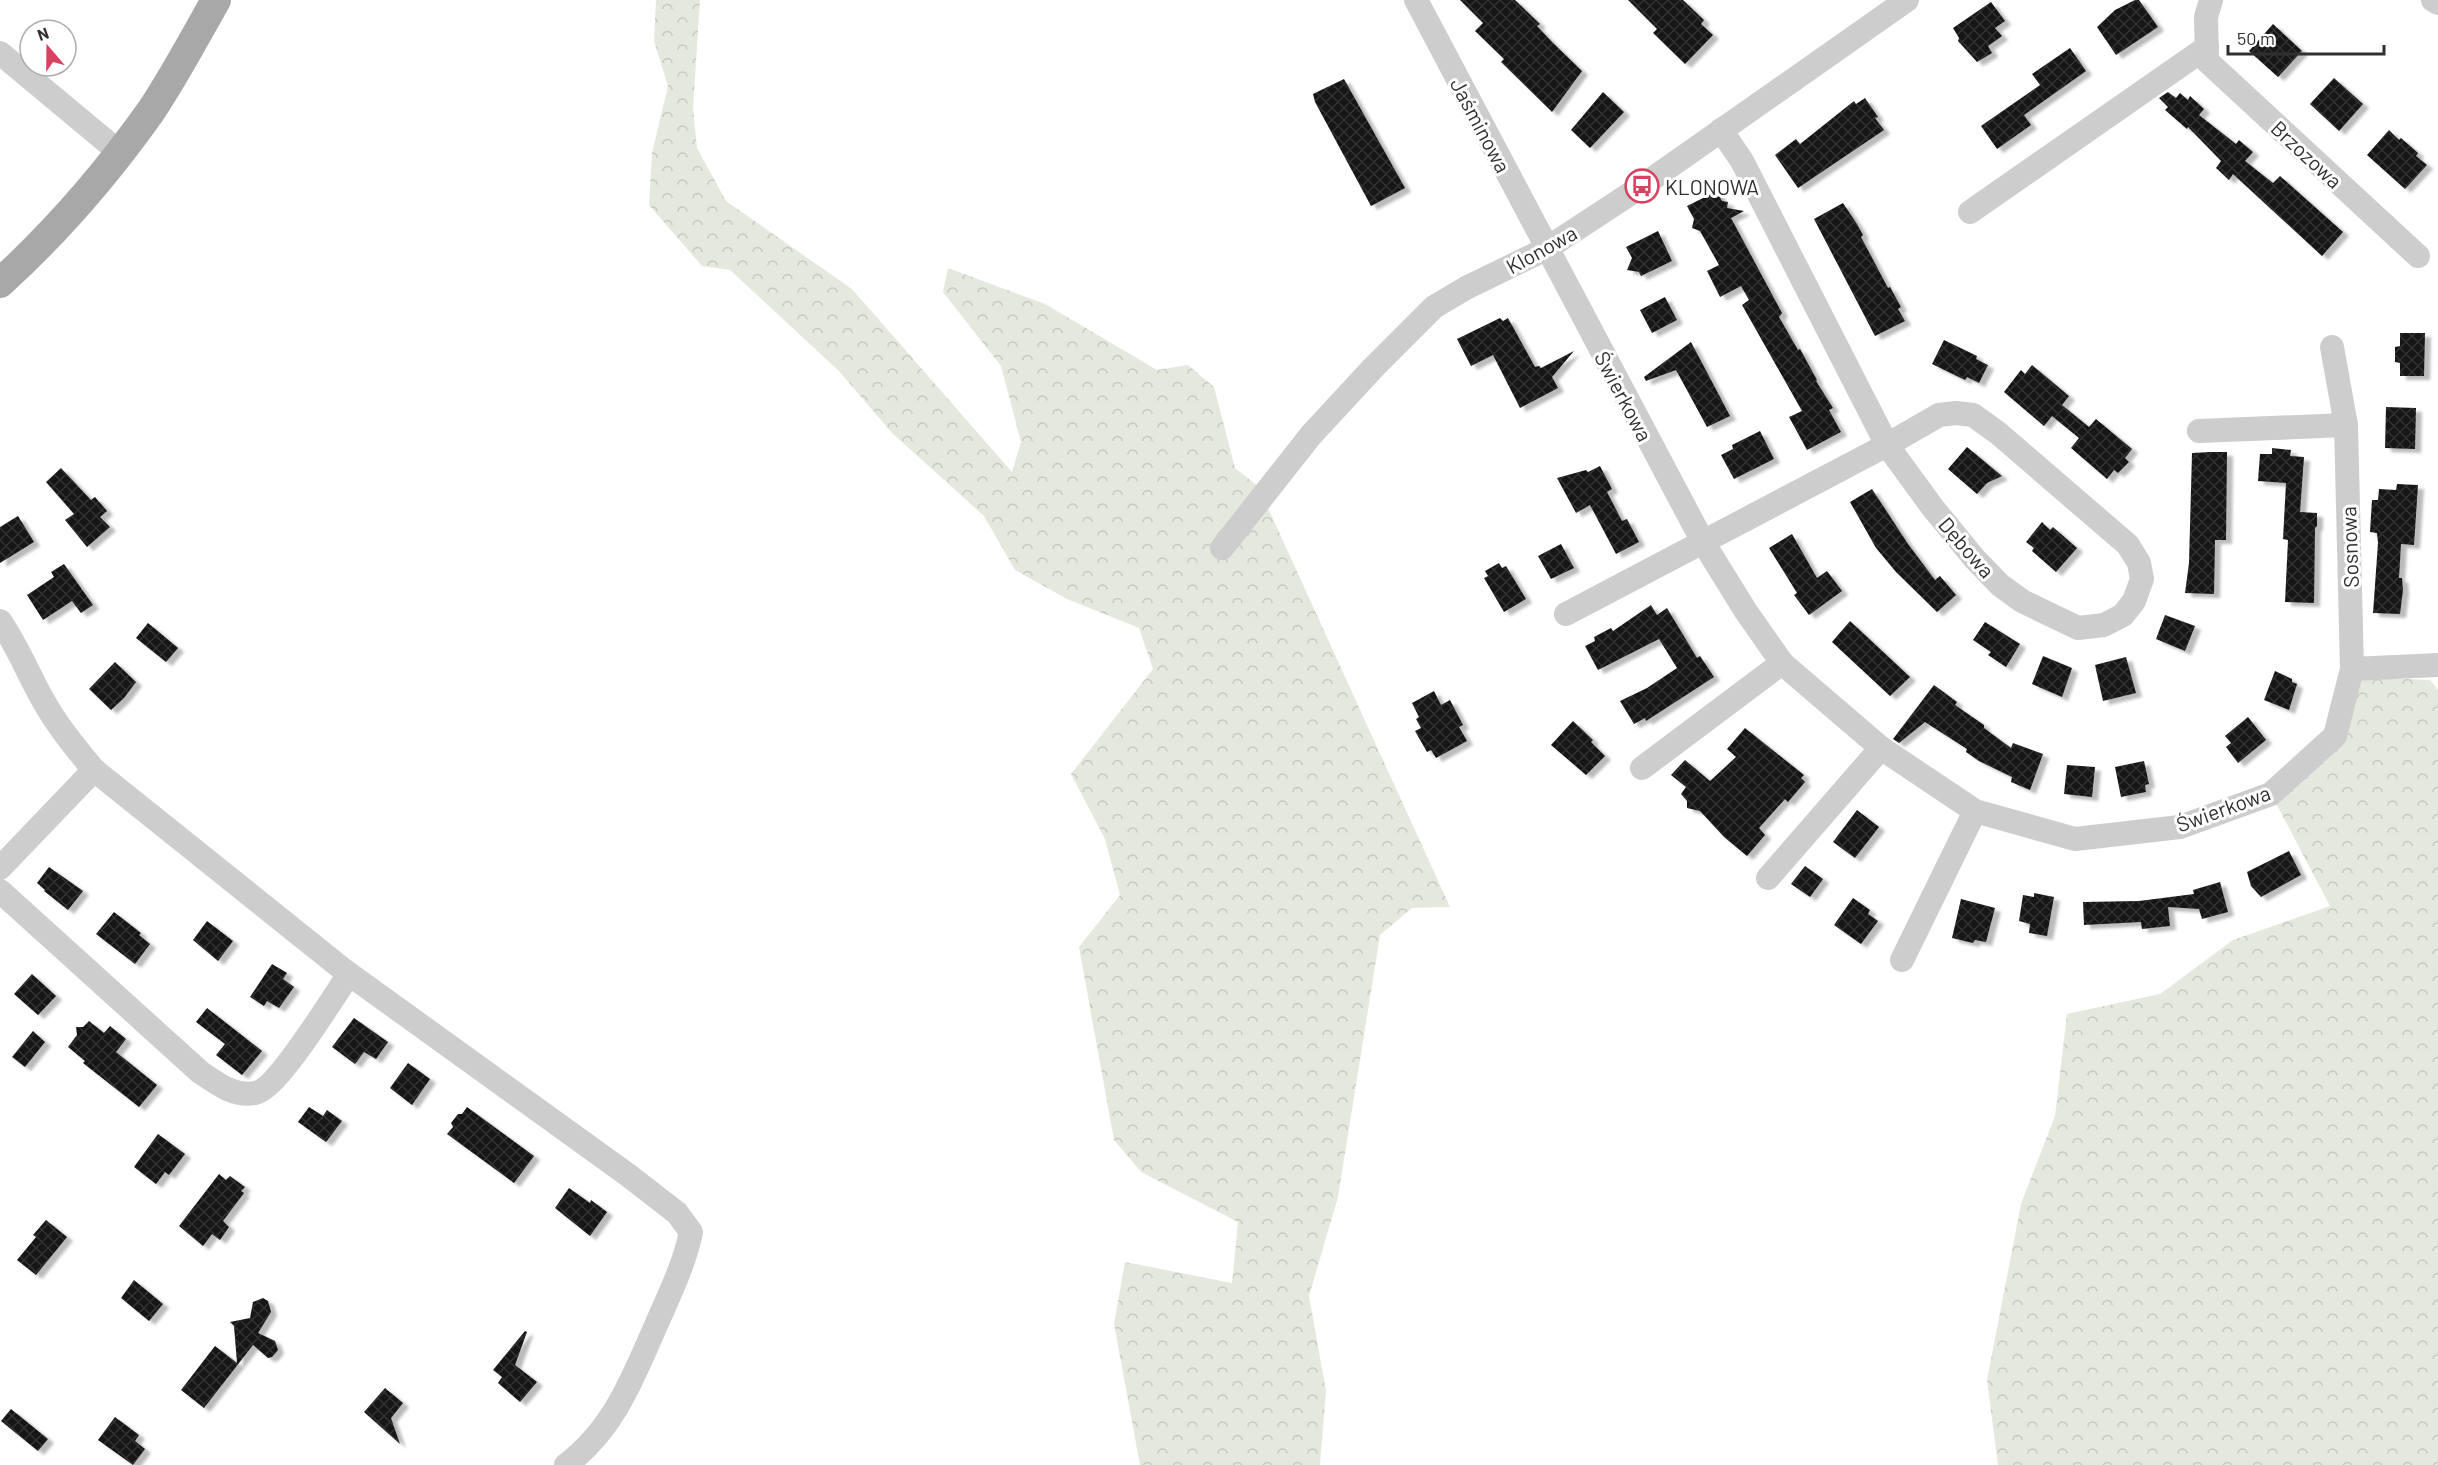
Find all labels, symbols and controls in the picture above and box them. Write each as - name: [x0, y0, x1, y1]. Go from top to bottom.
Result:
- north arrow: [18, 18, 78, 78]
- scale bar: [2228, 18, 2384, 56]
- text: N: [34, 23, 51, 44]
- text: 50 m: [2237, 27, 2275, 49]
- street label: Jaśminowa: [1446, 73, 1516, 177]
- street label: Brzozowa: [2266, 115, 2348, 193]
- bus stop icon: KLONOWA: [1624, 168, 1660, 204]
- place label: KLONOWA: [1665, 174, 1759, 199]
- street label: Klonowa: [1501, 219, 1581, 279]
- street label: Świerkowa: [1590, 347, 1658, 445]
- street label: Sosnowa: [2335, 506, 2363, 588]
- street label: Dębowa: [1934, 512, 2000, 582]
- street label: Świerkowa: [2172, 779, 2274, 837]

